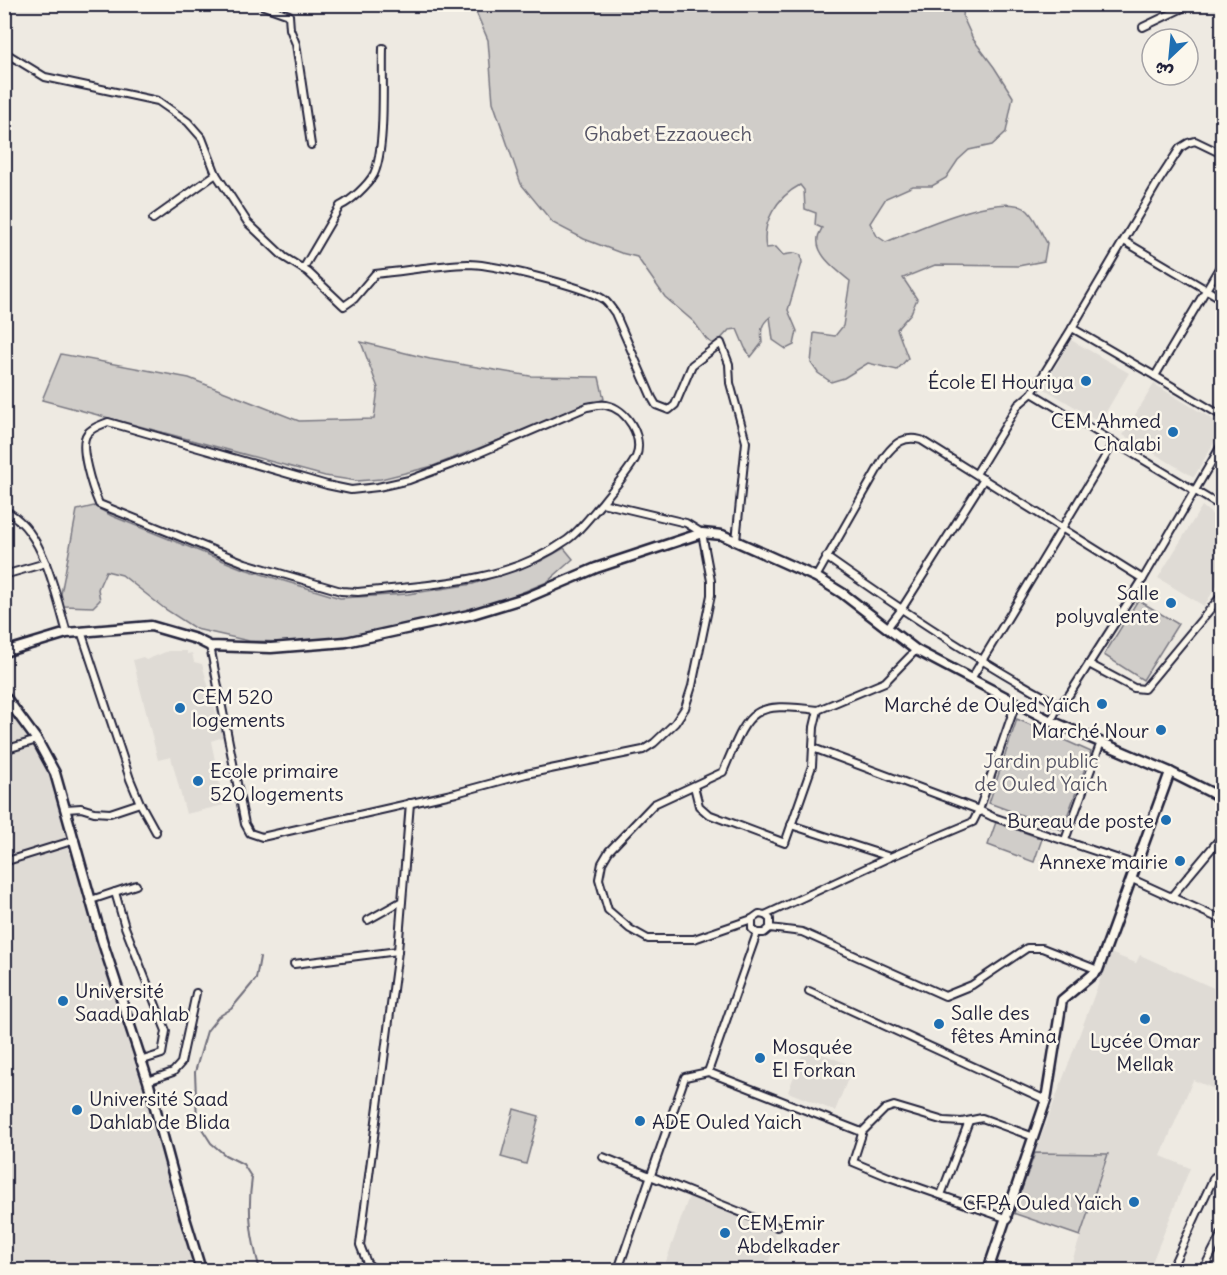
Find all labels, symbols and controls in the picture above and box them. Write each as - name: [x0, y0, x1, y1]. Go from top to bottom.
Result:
- north arrow: [1140, 27, 1200, 87]
- text: ش: [1151, 58, 1176, 83]
- park label: Ghabet Ezzaouech: [584, 121, 752, 146]
- place label: École El Houriya: [928, 369, 1074, 394]
- marker: École El Houriya: [1079, 374, 1093, 388]
- place label: CEM Ahmed Chalabi: [1051, 408, 1161, 456]
- marker: CEM Ahmed Chalabi: [1166, 425, 1180, 439]
- place label: Salle polyvalente: [1056, 580, 1159, 628]
- marker: Salle polyvalente: [1164, 596, 1178, 610]
- place label: CEM 520 logements: [192, 684, 285, 732]
- place label: Marché de Ouled Yaïch: [884, 692, 1090, 717]
- marker: Marché de Ouled Yaïch: [1095, 697, 1109, 711]
- marker: CEM 520 logements: [173, 701, 187, 715]
- place label: Marché Nour: [1032, 718, 1149, 743]
- marker: Marché Nour: [1154, 723, 1168, 737]
- park label: Jardin public de Ouled Yaïch: [974, 748, 1108, 796]
- place label: Ecole primaire 520 logements: [210, 758, 344, 806]
- marker: Ecole primaire 520 logements: [191, 774, 205, 788]
- place label: Bureau de poste: [1007, 808, 1154, 833]
- marker: Bureau de poste: [1159, 813, 1173, 827]
- place label: Annexe mairie: [1040, 849, 1168, 874]
- marker: Annexe mairie: [1173, 854, 1187, 868]
- place label: Université Saad Dahlab: [75, 978, 189, 1026]
- marker: Université Saad Dahlab: [56, 994, 70, 1008]
- place label: Salle des fêtes Amina: [951, 1000, 1057, 1048]
- marker: Lycée Omar Mellak: [1138, 1012, 1152, 1026]
- marker: Salle des fêtes Amina: [932, 1017, 946, 1031]
- place label: Lycée Omar Mellak: [1090, 1028, 1200, 1076]
- place label: Mosquée El Forkan: [772, 1034, 856, 1082]
- marker: Mosquée El Forkan: [753, 1051, 767, 1065]
- place label: Université Saad Dahlab de Blida: [89, 1086, 230, 1134]
- marker: Université Saad Dahlab de Blida: [70, 1103, 84, 1117]
- place label: ADE Ouled Yaich: [652, 1109, 802, 1134]
- marker: ADE Ouled Yaich: [633, 1114, 647, 1128]
- place label: CFPA Ouled Yaïch: [962, 1190, 1122, 1215]
- marker: CFPA Ouled Yaïch: [1127, 1195, 1141, 1209]
- place label: CEM Emir Abdelkader: [737, 1210, 840, 1258]
- marker: CEM Emir Abdelkader: [718, 1226, 732, 1240]

